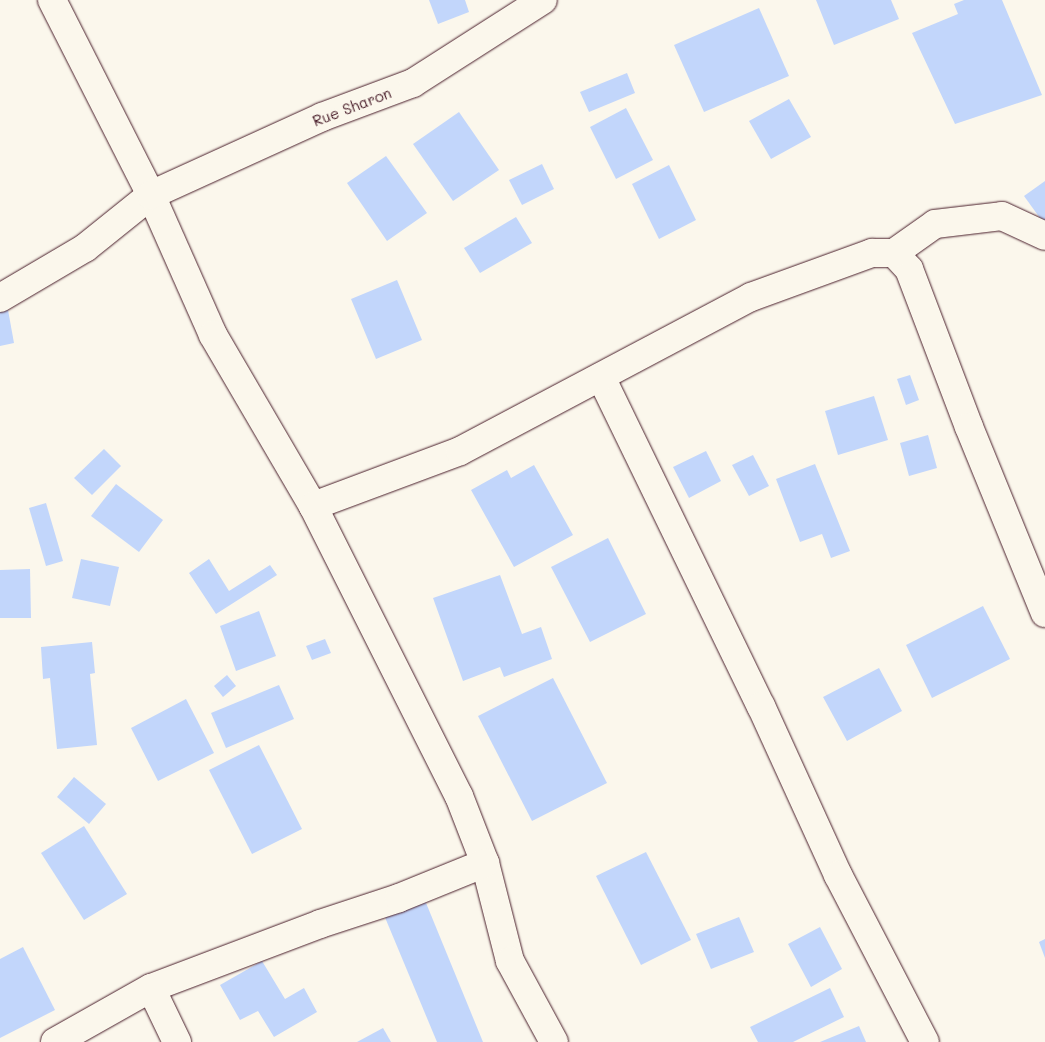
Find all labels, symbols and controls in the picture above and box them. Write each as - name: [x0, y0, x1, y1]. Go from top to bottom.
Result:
- street label: Rue Sharon: [310, 84, 394, 130]

